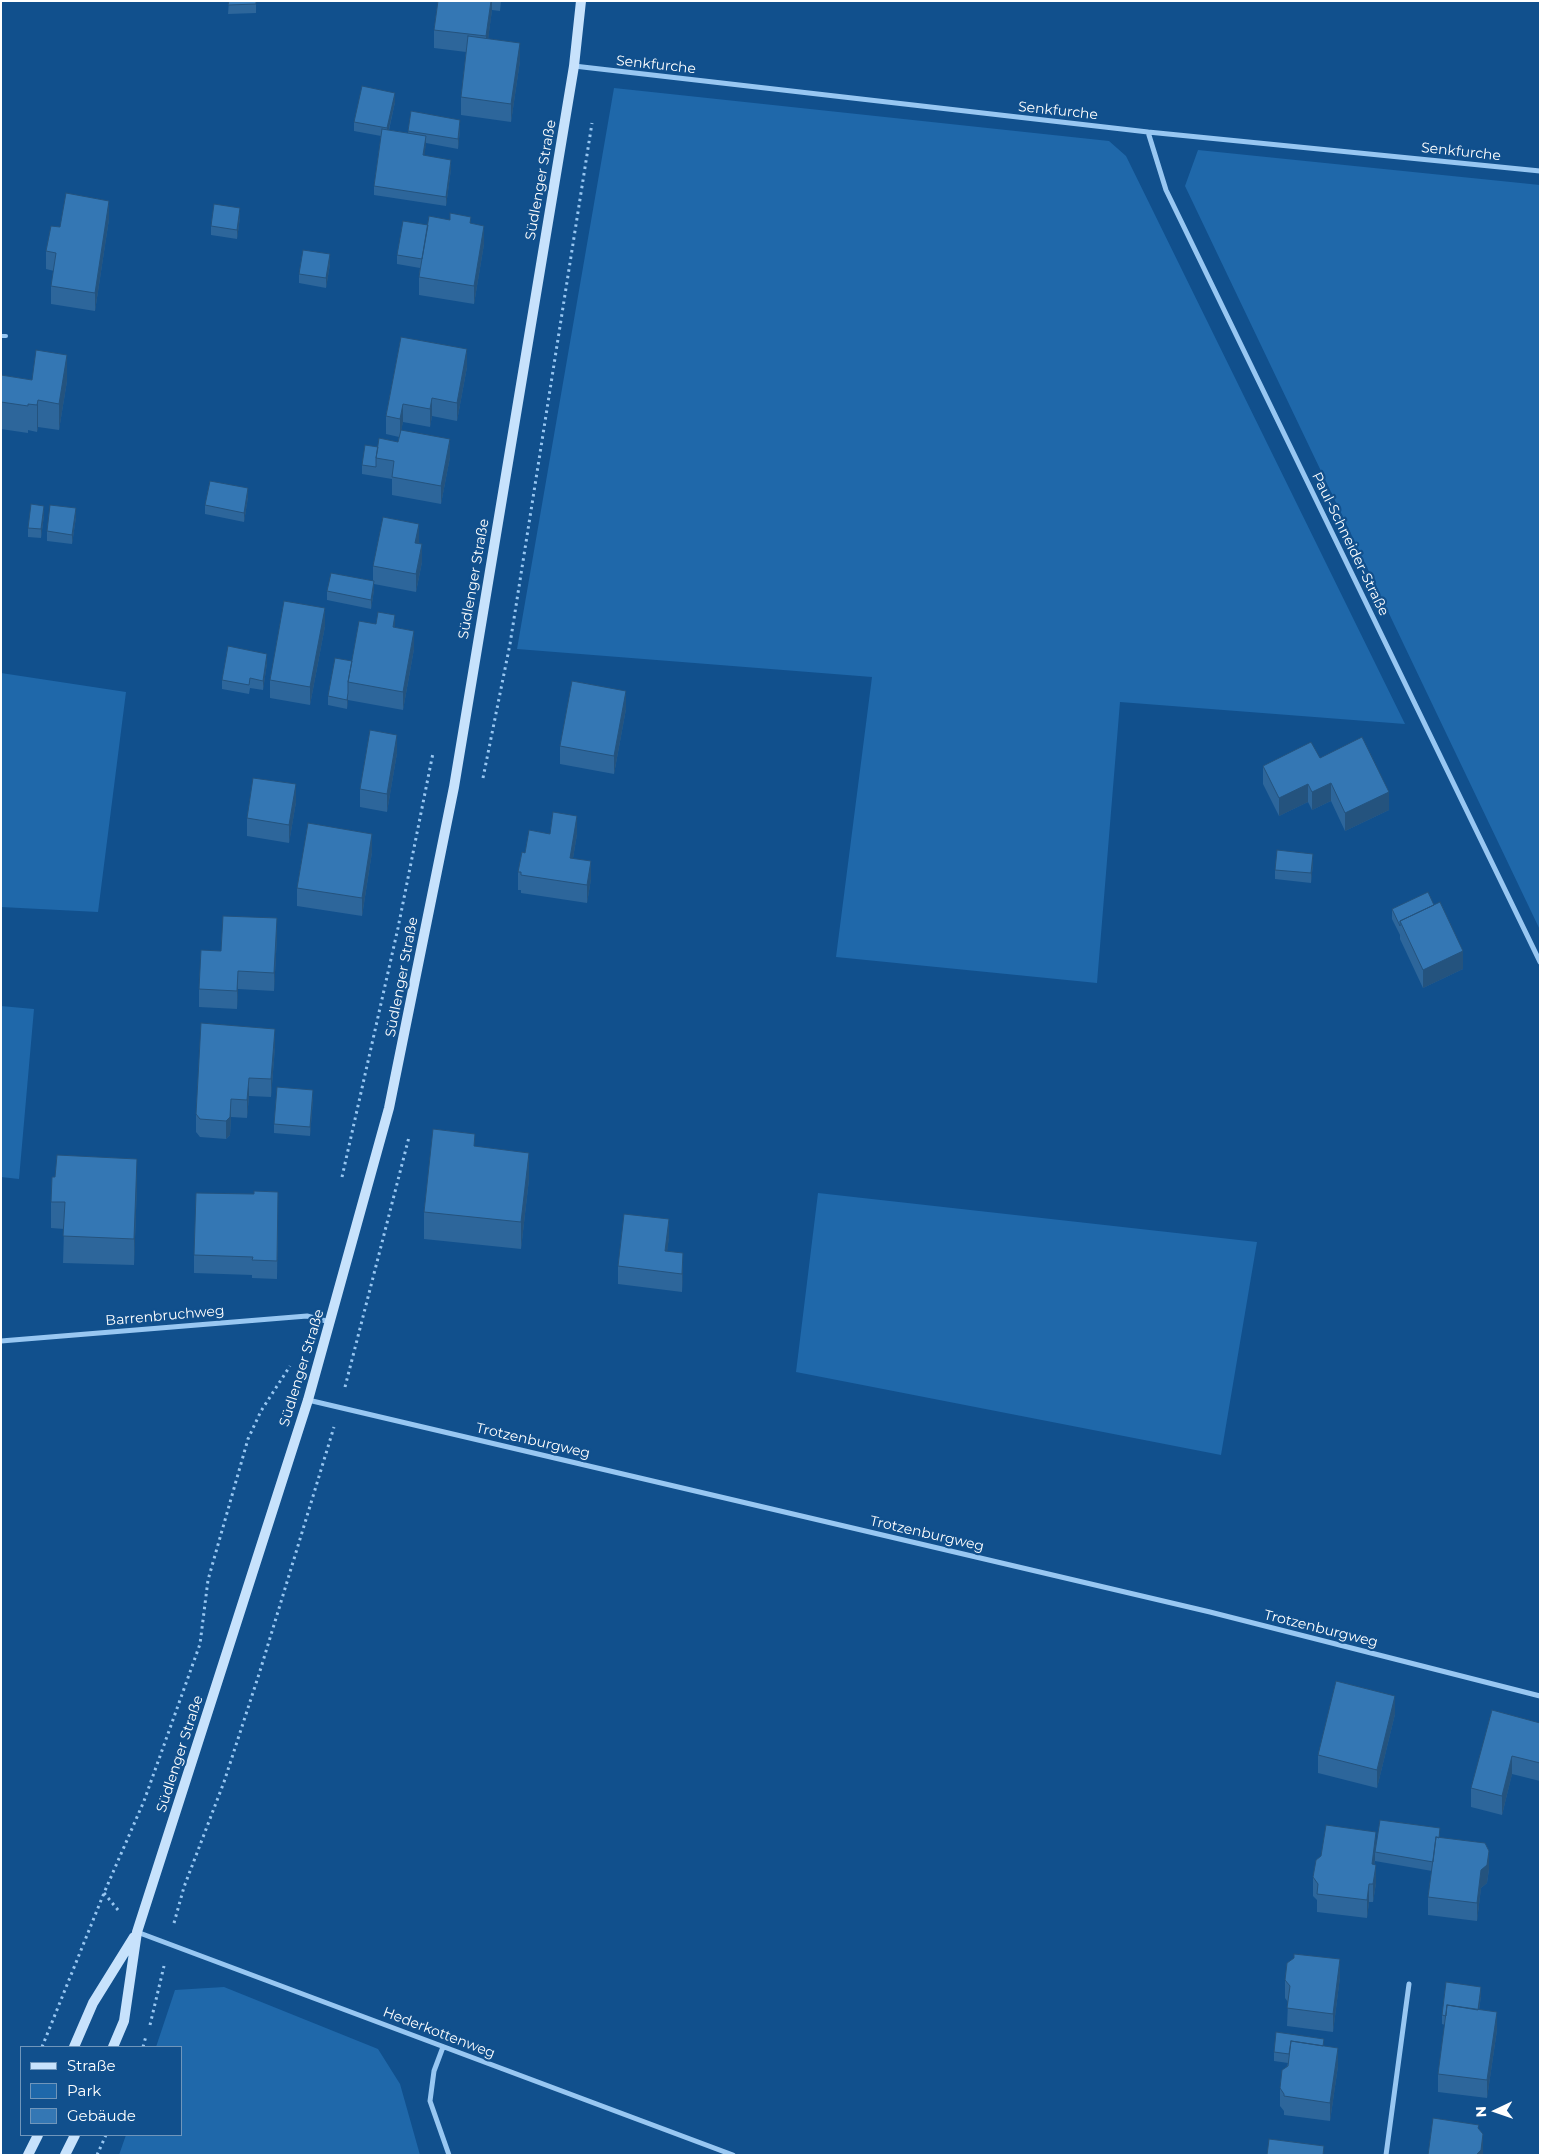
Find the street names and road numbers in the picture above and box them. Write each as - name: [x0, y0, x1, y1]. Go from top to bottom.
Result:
- street label: Senkfurche: [615, 52, 697, 78]
- street label: Senkfurche: [1017, 98, 1099, 124]
- street label: Südlenger Straße: [522, 119, 560, 241]
- street label: Senkfurche: [1420, 139, 1502, 165]
- street label: Paul-Schneider-Straße: [1308, 469, 1392, 619]
- street label: Südlenger Straße: [455, 518, 493, 640]
- street label: Südlenger Straße: [382, 916, 422, 1038]
- street label: Barrenbruchweg: [105, 1302, 225, 1330]
- street label: Südlenger Straße: [276, 1307, 328, 1429]
- street label: Trotzenburgweg: [474, 1420, 592, 1462]
- street label: Trotzenburgweg: [868, 1513, 986, 1555]
- street label: Trotzenburgweg: [1262, 1607, 1380, 1651]
- street label: Südlenger Straße: [153, 1693, 207, 1815]
- street label: Hederkottenweg: [380, 2004, 498, 2062]

